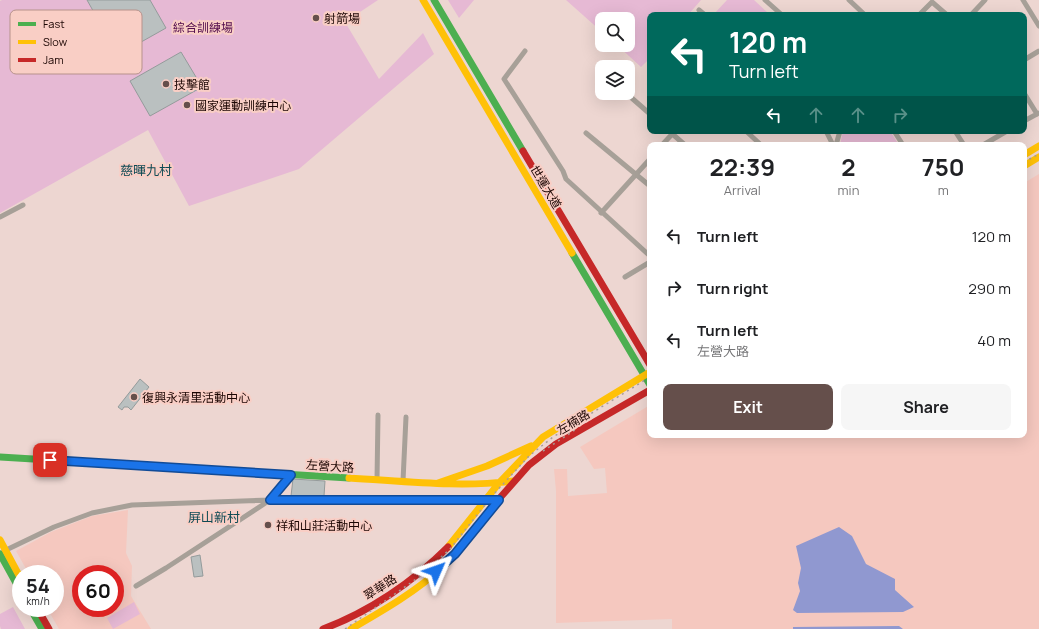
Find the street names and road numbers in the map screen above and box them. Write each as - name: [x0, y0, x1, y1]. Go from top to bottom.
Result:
- street label: 世運大道: [526, 162, 566, 212]
- street label: 左楠路: [553, 405, 593, 439]
- street label: 左營大路: [305, 456, 355, 476]
- street label: 翠華路: [360, 570, 400, 604]

